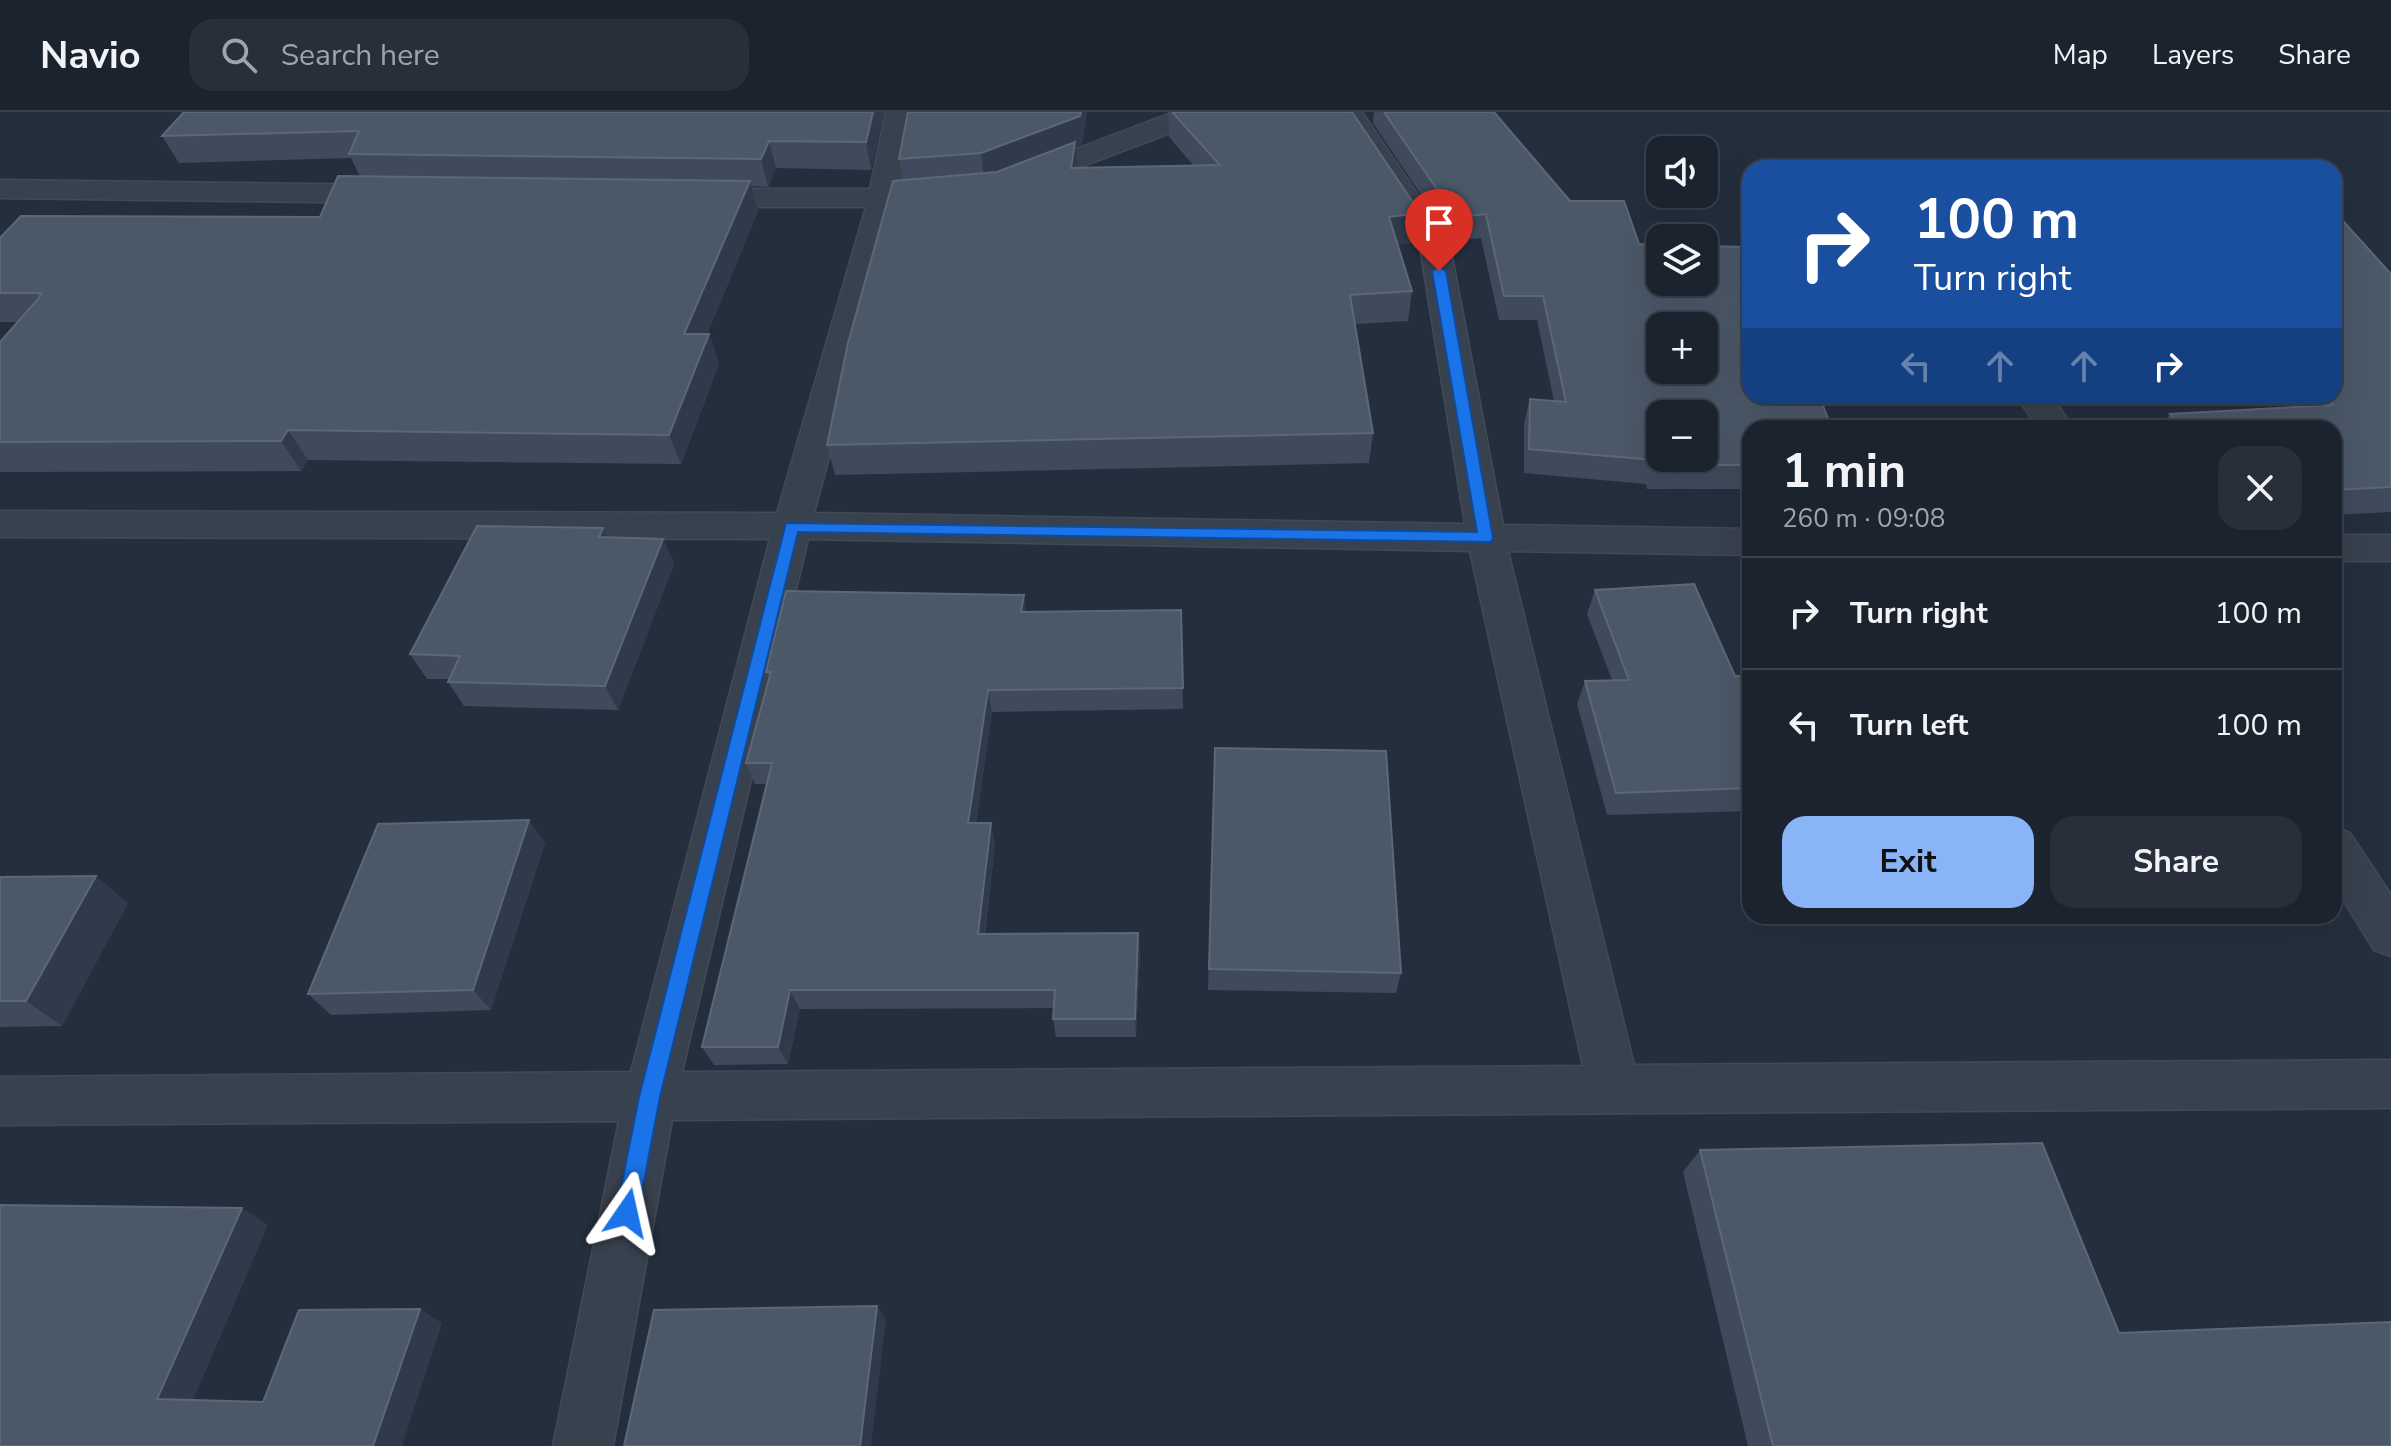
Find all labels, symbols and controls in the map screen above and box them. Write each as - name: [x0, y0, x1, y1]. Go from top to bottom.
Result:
- search box: [189, 19, 749, 91]
- text: Navio: [40, 30, 141, 81]
- icon: search: [217, 33, 261, 77]
- text: Search here: [281, 35, 440, 76]
- text: Map: [2053, 36, 2108, 74]
- text: Layers: [2152, 36, 2234, 74]
- text: Share: [2278, 36, 2351, 74]
- map controls: [1646, 136, 1718, 472]
- button: sound: [1646, 136, 1718, 208]
- text: 100 m: [1914, 181, 2079, 258]
- pin: [1405, 189, 1473, 271]
- icon: right: [1782, 192, 1886, 296]
- icon: arrive: [1417, 201, 1461, 245]
- button: layers: [1646, 224, 1718, 296]
- text: Turn right: [1914, 254, 2071, 303]
- button: +: [1646, 312, 1718, 384]
- icon: left: [1894, 344, 1938, 388]
- icon: ahead: [1978, 344, 2022, 388]
- icon: ahead: [2062, 344, 2106, 388]
- icon: right: [2146, 344, 2190, 388]
- button: −: [1646, 400, 1718, 472]
- text: 1 min: [1782, 438, 1906, 504]
- button: close: [2218, 446, 2302, 530]
- text: 260 m · 09:08: [1782, 501, 1945, 536]
- icon: right: [1782, 591, 1826, 635]
- text: Turn right: [1850, 593, 1988, 634]
- text: 100 m: [2215, 593, 2302, 634]
- icon: left: [1782, 703, 1826, 747]
- text: Turn left: [1850, 705, 1968, 746]
- text: 100 m: [2215, 705, 2302, 746]
- button: Exit: [1782, 816, 2034, 908]
- button: Share: [2050, 816, 2302, 908]
- position arrow: [585, 1171, 669, 1255]

